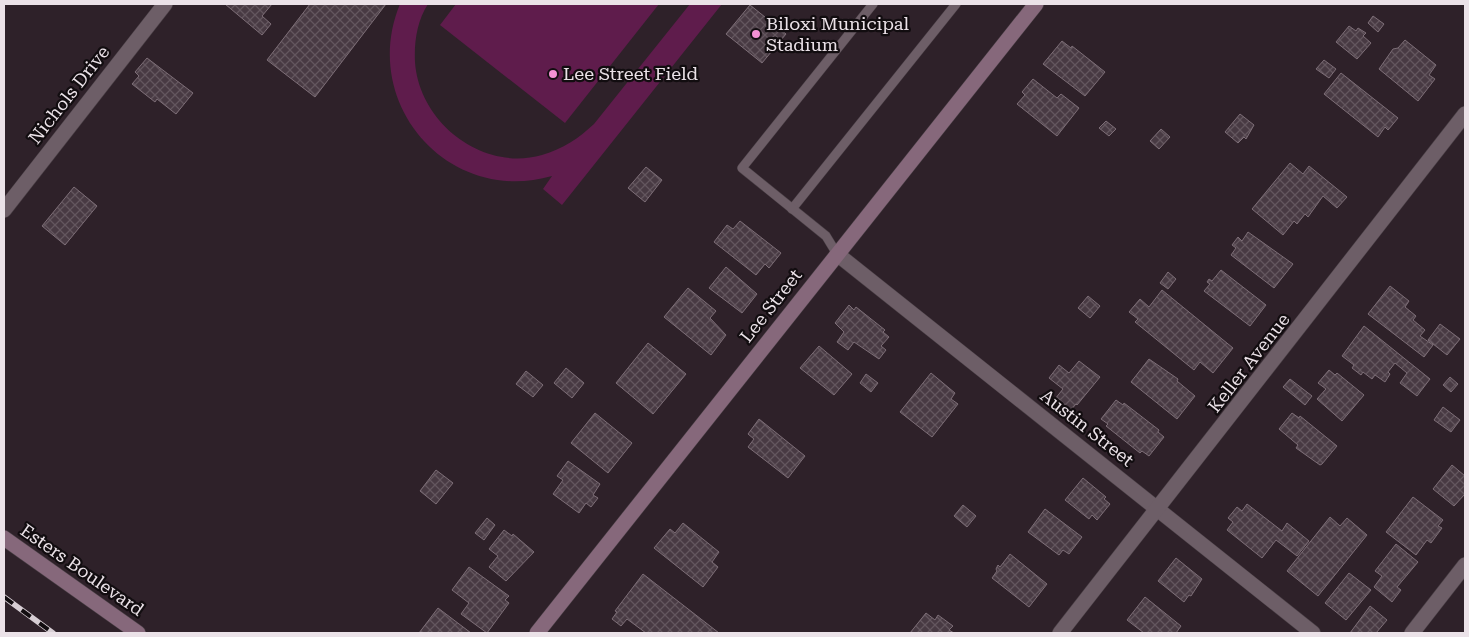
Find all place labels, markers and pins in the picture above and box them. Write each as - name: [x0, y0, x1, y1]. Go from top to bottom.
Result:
- place label: Biloxi Municipal Stadium: [766, 13, 910, 55]
- marker: Biloxi Municipal Stadium: [750, 28, 762, 40]
- place label: Lee Street Field: [563, 63, 699, 84]
- marker: Lee Street Field: [547, 68, 559, 80]

